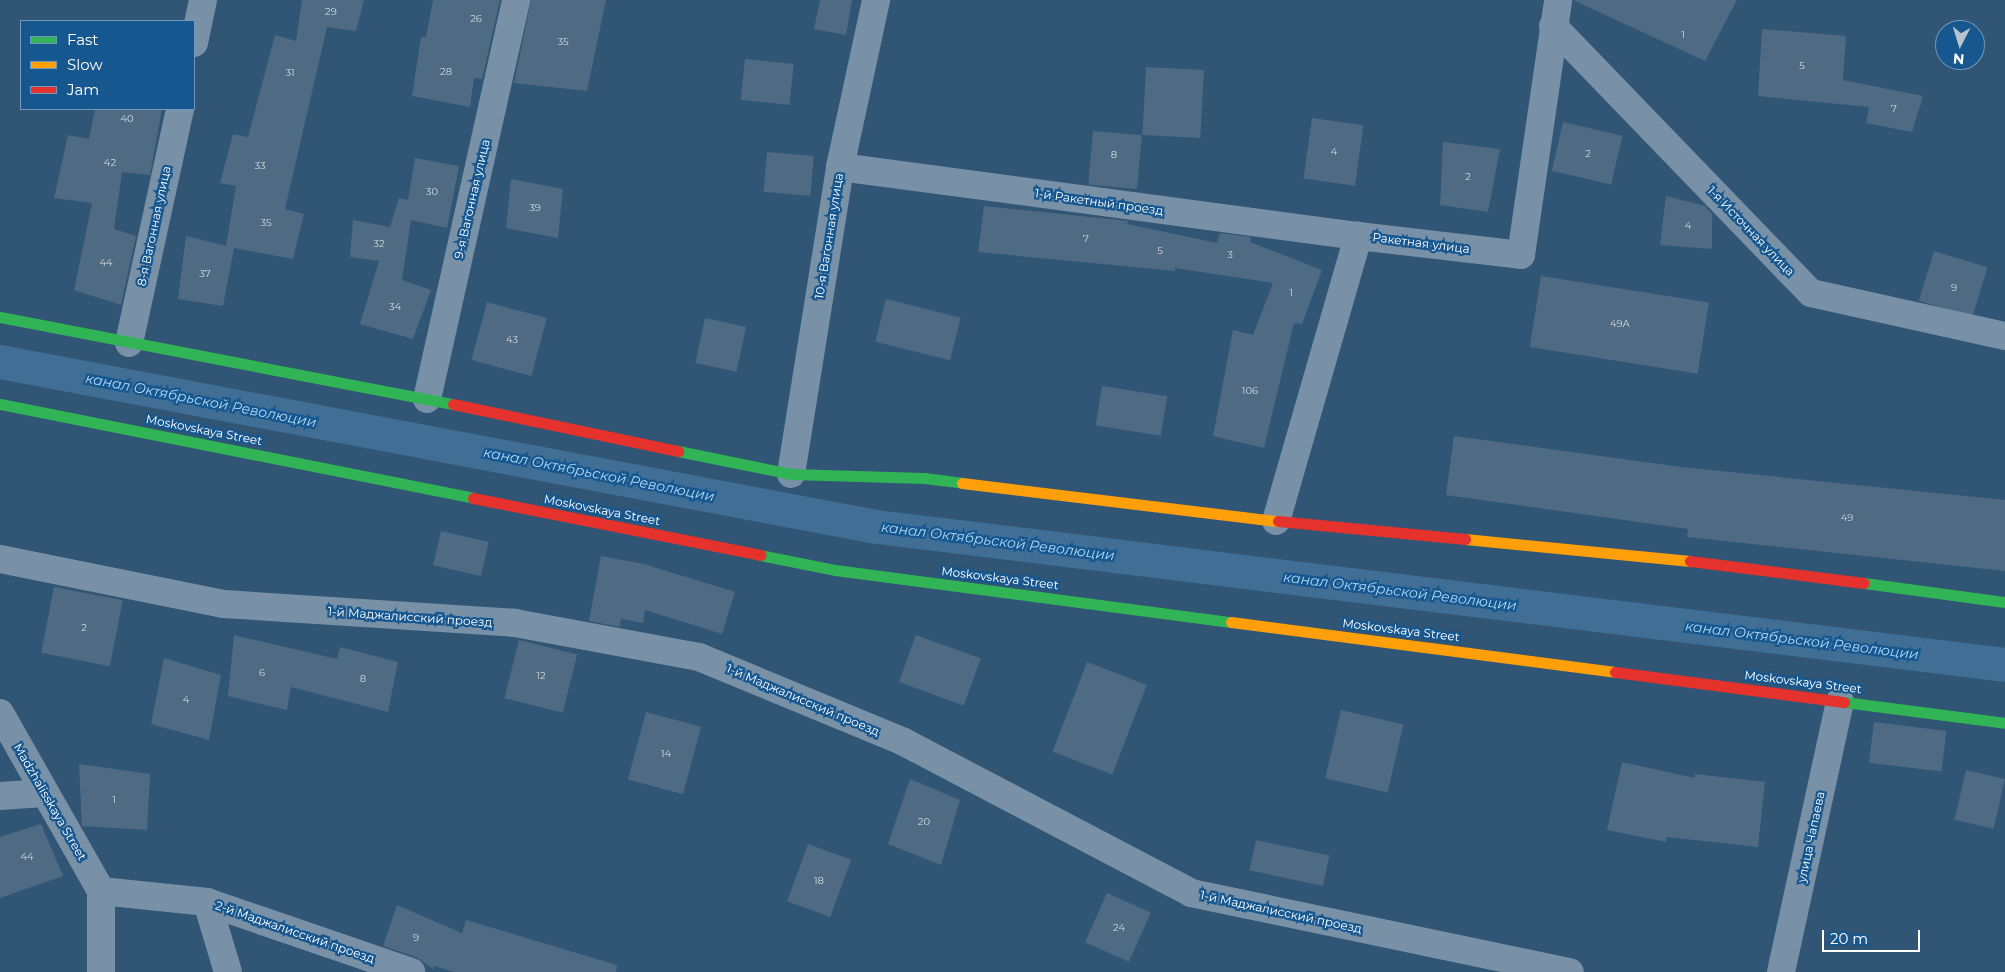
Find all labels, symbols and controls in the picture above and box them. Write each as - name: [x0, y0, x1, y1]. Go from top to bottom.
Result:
- house number: 29: [325, 6, 337, 18]
- house number: 26: [470, 13, 482, 25]
- legend: [20, 20, 195, 110]
- north arrow: [1935, 20, 1985, 70]
- house number: 1: [1681, 29, 1685, 41]
- text: Fast: [67, 30, 98, 49]
- house number: 35: [557, 36, 569, 48]
- text: N: [1952, 49, 1965, 68]
- text: Slow: [67, 55, 103, 74]
- house number: 5: [1799, 60, 1805, 72]
- house number: 28: [440, 66, 452, 78]
- house number: 31: [285, 67, 295, 79]
- text: Jam: [67, 80, 99, 99]
- house number: 7: [1891, 103, 1897, 115]
- house number: 40: [120, 113, 134, 125]
- street label: 9-я Вагонная улица: [451, 138, 493, 260]
- house number: 4: [1331, 146, 1337, 158]
- house number: 2: [1585, 148, 1591, 160]
- house number: 8: [1111, 149, 1117, 161]
- house number: 42: [104, 157, 116, 169]
- house number: 33: [254, 160, 266, 172]
- street label: 8-я Вагонная улица: [134, 165, 174, 287]
- house number: 2: [1465, 171, 1471, 183]
- street label: 10-я Вагонная улица: [812, 172, 846, 300]
- street label: 1-я Источная улица: [1705, 183, 1797, 279]
- house number: 30: [426, 186, 438, 198]
- street label: 1-й Ракетный проезд: [1034, 186, 1164, 218]
- house number: 39: [529, 202, 541, 214]
- house number: 35: [260, 217, 272, 229]
- house number: 4: [1685, 220, 1691, 232]
- street label: Ракетная улица: [1372, 230, 1470, 256]
- house number: 7: [1083, 233, 1089, 245]
- house number: 32: [373, 238, 385, 250]
- house number: 5: [1157, 245, 1163, 257]
- house number: 3: [1227, 249, 1233, 261]
- house number: 44: [99, 257, 113, 269]
- house number: 37: [199, 268, 211, 280]
- house number: 9: [1951, 282, 1957, 294]
- house number: 1: [1289, 287, 1293, 299]
- house number: 34: [389, 301, 401, 313]
- house number: 49А: [1610, 318, 1630, 330]
- house number: 43: [506, 334, 518, 346]
- water label: канал Октябрьской Революции: [84, 369, 318, 431]
- house number: 106: [1242, 385, 1258, 397]
- street label: Moskovskaya Street: [145, 412, 263, 448]
- water label: канал Октябрьской Революции: [482, 443, 716, 505]
- street label: Moskovskaya Street: [543, 492, 661, 528]
- house number: 49: [1841, 512, 1853, 524]
- water label: канал Октябрьской Революции: [880, 518, 1116, 564]
- street label: Moskovskaya Street: [941, 564, 1059, 592]
- water label: канал Октябрьской Революции: [1282, 568, 1518, 614]
- street label: 1-й Маджалисский проезд: [327, 604, 493, 630]
- street label: Moskovskaya Street: [1342, 616, 1460, 644]
- water label: канал Октябрьской Революции: [1684, 617, 1920, 663]
- house number: 2: [81, 622, 87, 634]
- street label: 1-й Маджалисский проезд: [724, 661, 882, 739]
- house number: 6: [259, 667, 265, 679]
- street label: Moskovskaya Street: [1744, 668, 1862, 696]
- house number: 12: [536, 670, 546, 682]
- house number: 8: [360, 673, 366, 685]
- house number: 4: [183, 694, 189, 706]
- street label: Madzhalisskaya Street: [11, 741, 89, 863]
- house number: 14: [661, 748, 671, 760]
- street label: улица Чапаева: [1794, 790, 1828, 884]
- house number: 1: [112, 794, 116, 806]
- house number: 20: [918, 816, 930, 828]
- house number: 44: [20, 851, 34, 863]
- house number: 18: [814, 875, 824, 887]
- street label: 1-й Маджалисский проезд: [1199, 888, 1363, 936]
- street label: 2-й Маджалисский проезд: [214, 898, 376, 966]
- scale bar: [1825, 920, 1922, 952]
- house number: 24: [1113, 922, 1125, 934]
- text: 20 m: [1830, 929, 1868, 948]
- house number: 9: [413, 932, 419, 944]

